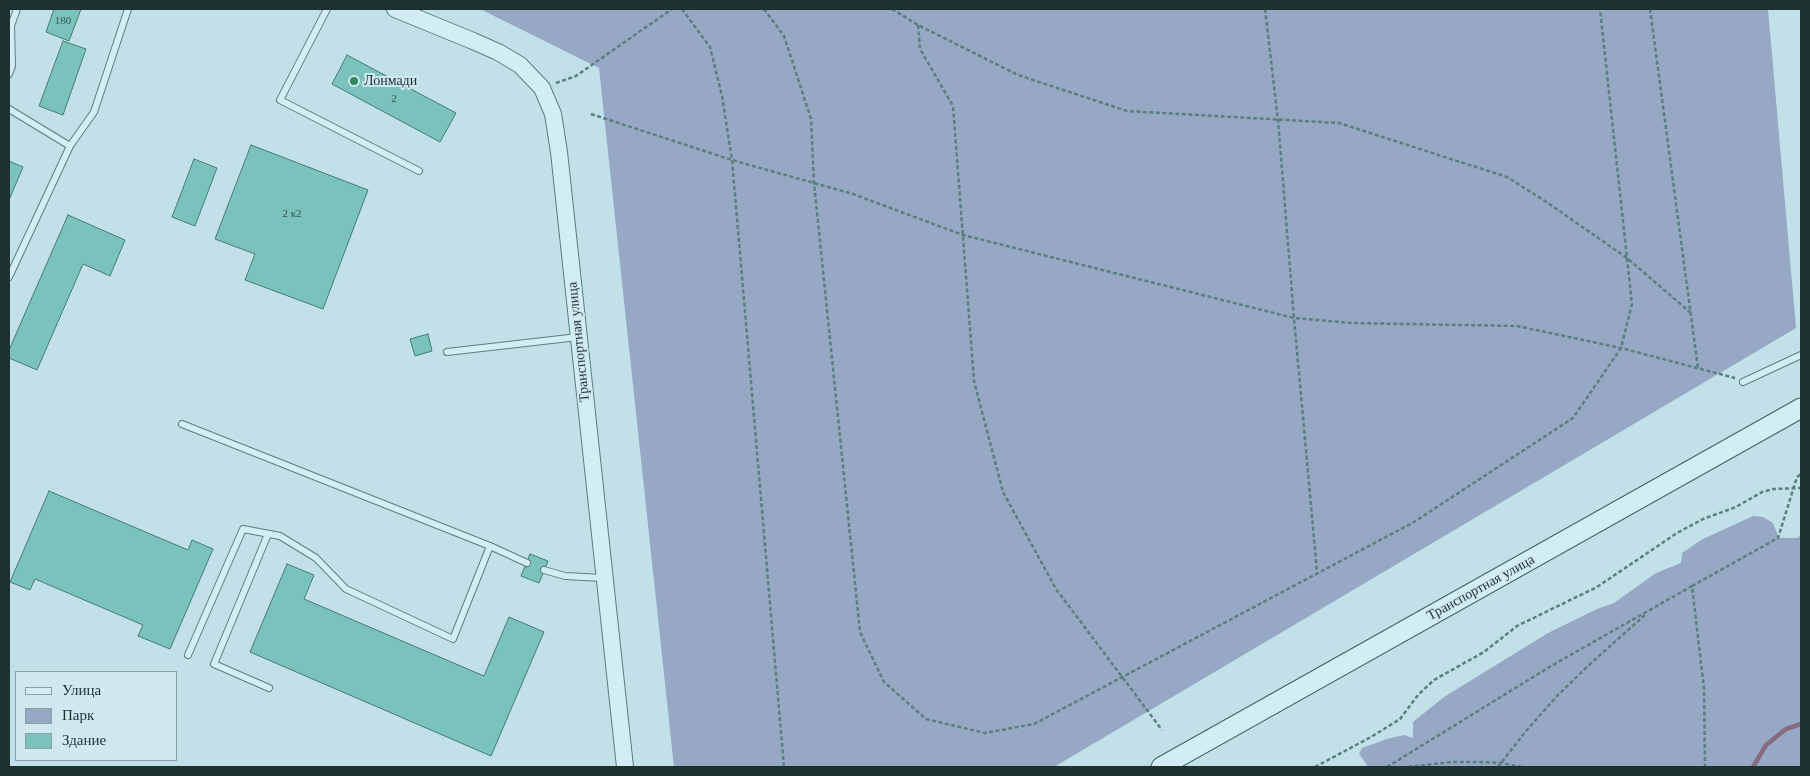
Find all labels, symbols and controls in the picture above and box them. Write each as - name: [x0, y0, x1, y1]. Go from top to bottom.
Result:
- house number: 180: [55, 14, 71, 28]
- place label: Лонмади: [364, 73, 417, 89]
- marker: Лонмади: [348, 75, 360, 87]
- house number: 2: [391, 92, 397, 106]
- house number: 2 к2: [282, 207, 302, 221]
- street label: Транспортная улица: [564, 281, 594, 403]
- street label: Транспортная улица: [1424, 551, 1538, 625]
- legend: [15, 671, 178, 761]
- text: Улица: [62, 682, 101, 698]
- text: Парк: [62, 707, 94, 723]
- text: Здание: [62, 732, 106, 748]

